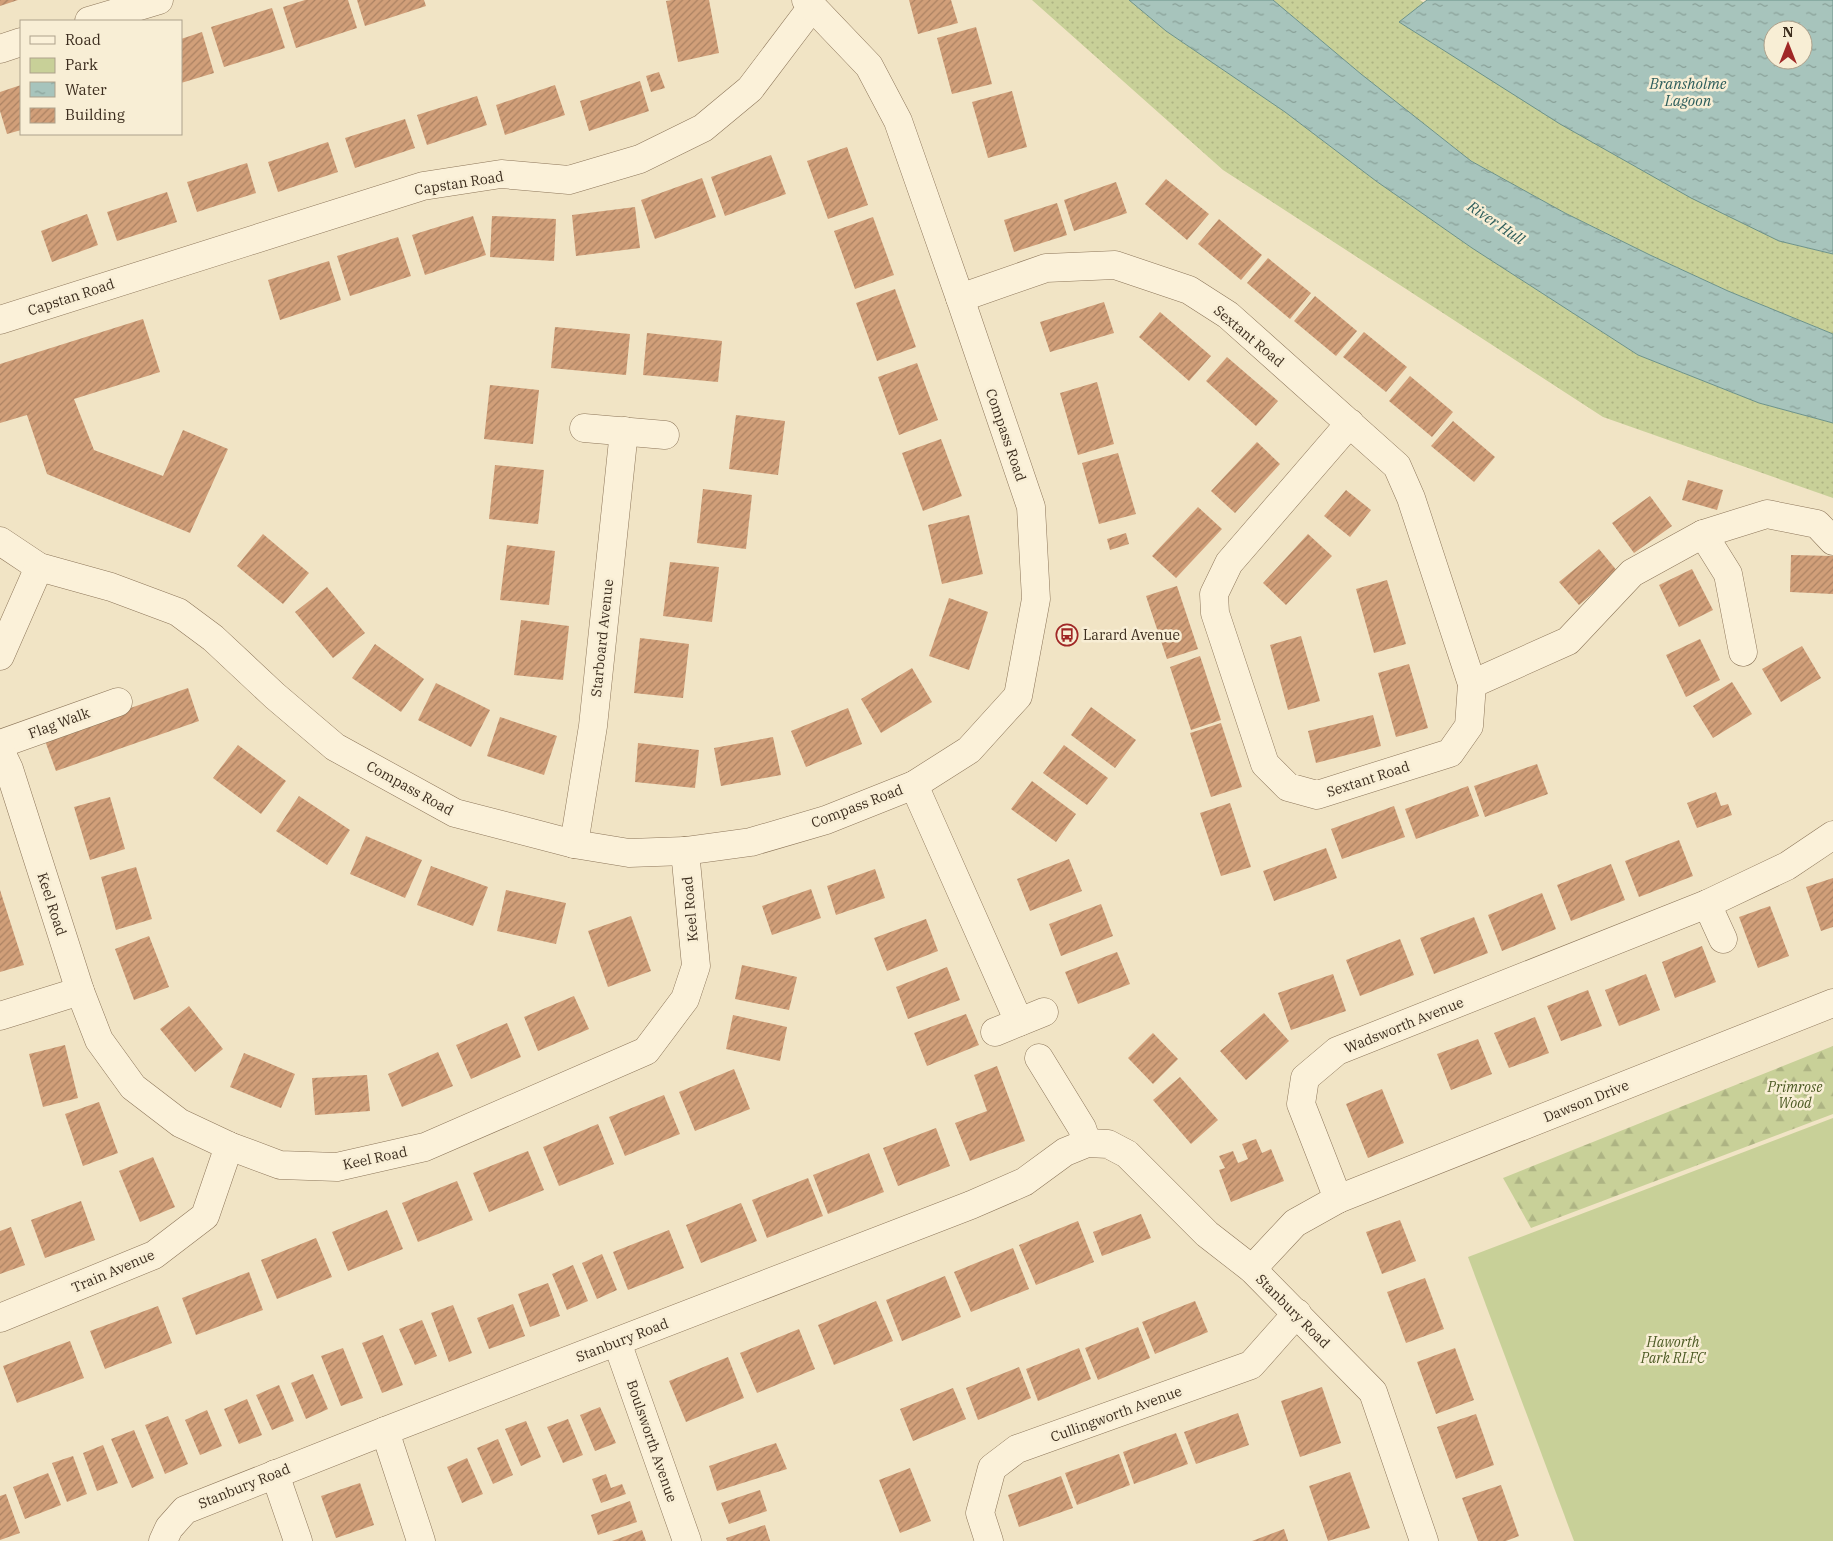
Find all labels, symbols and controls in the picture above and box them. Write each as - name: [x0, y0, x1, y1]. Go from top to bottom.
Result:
- legend: [20, 20, 182, 135]
- north arrow: [1763, 20, 1813, 70]
- text: N: [1782, 23, 1794, 41]
- text: Road: [65, 30, 101, 49]
- text: Park: [65, 55, 98, 74]
- water label: Bransholme Lagoon: [1649, 74, 1727, 110]
- text: Water: [65, 80, 107, 99]
- text: Building: [65, 105, 125, 124]
- street label: Capstan Road: [413, 167, 505, 199]
- water label: River Hull: [1463, 196, 1529, 249]
- street label: Capstan Road: [25, 274, 117, 319]
- street label: Sextant Road: [1210, 301, 1288, 371]
- street label: Compass Road: [982, 386, 1030, 484]
- street label: Starboard Avenue: [587, 578, 617, 698]
- bus stop icon: Larard Avenue: [1055, 623, 1079, 647]
- place label: Larard Avenue: [1083, 626, 1180, 644]
- street label: Flag Walk: [26, 703, 93, 742]
- street label: Compass Road: [363, 757, 457, 820]
- street label: Sextant Road: [1324, 757, 1412, 801]
- street label: Compass Road: [809, 780, 906, 832]
- street label: Keel Road: [33, 870, 71, 938]
- street label: Keel Road: [678, 875, 702, 942]
- street label: Wadsworth Avenue: [1342, 993, 1466, 1057]
- street label: Dawson Drive: [1541, 1076, 1631, 1126]
- park label: Primrose Wood: [1767, 1078, 1823, 1112]
- street label: Keel Road: [341, 1142, 409, 1174]
- street label: Train Avenue: [69, 1245, 157, 1297]
- street label: Stanbury Road: [1252, 1270, 1334, 1352]
- street label: Stanbury Road: [573, 1314, 671, 1366]
- park label: Haworth Park RLFC: [1640, 1333, 1707, 1367]
- street label: Boulsworth Avenue: [623, 1378, 681, 1504]
- street label: Cullingworth Avenue: [1048, 1382, 1184, 1446]
- street label: Stanbury Road: [195, 1459, 293, 1513]

